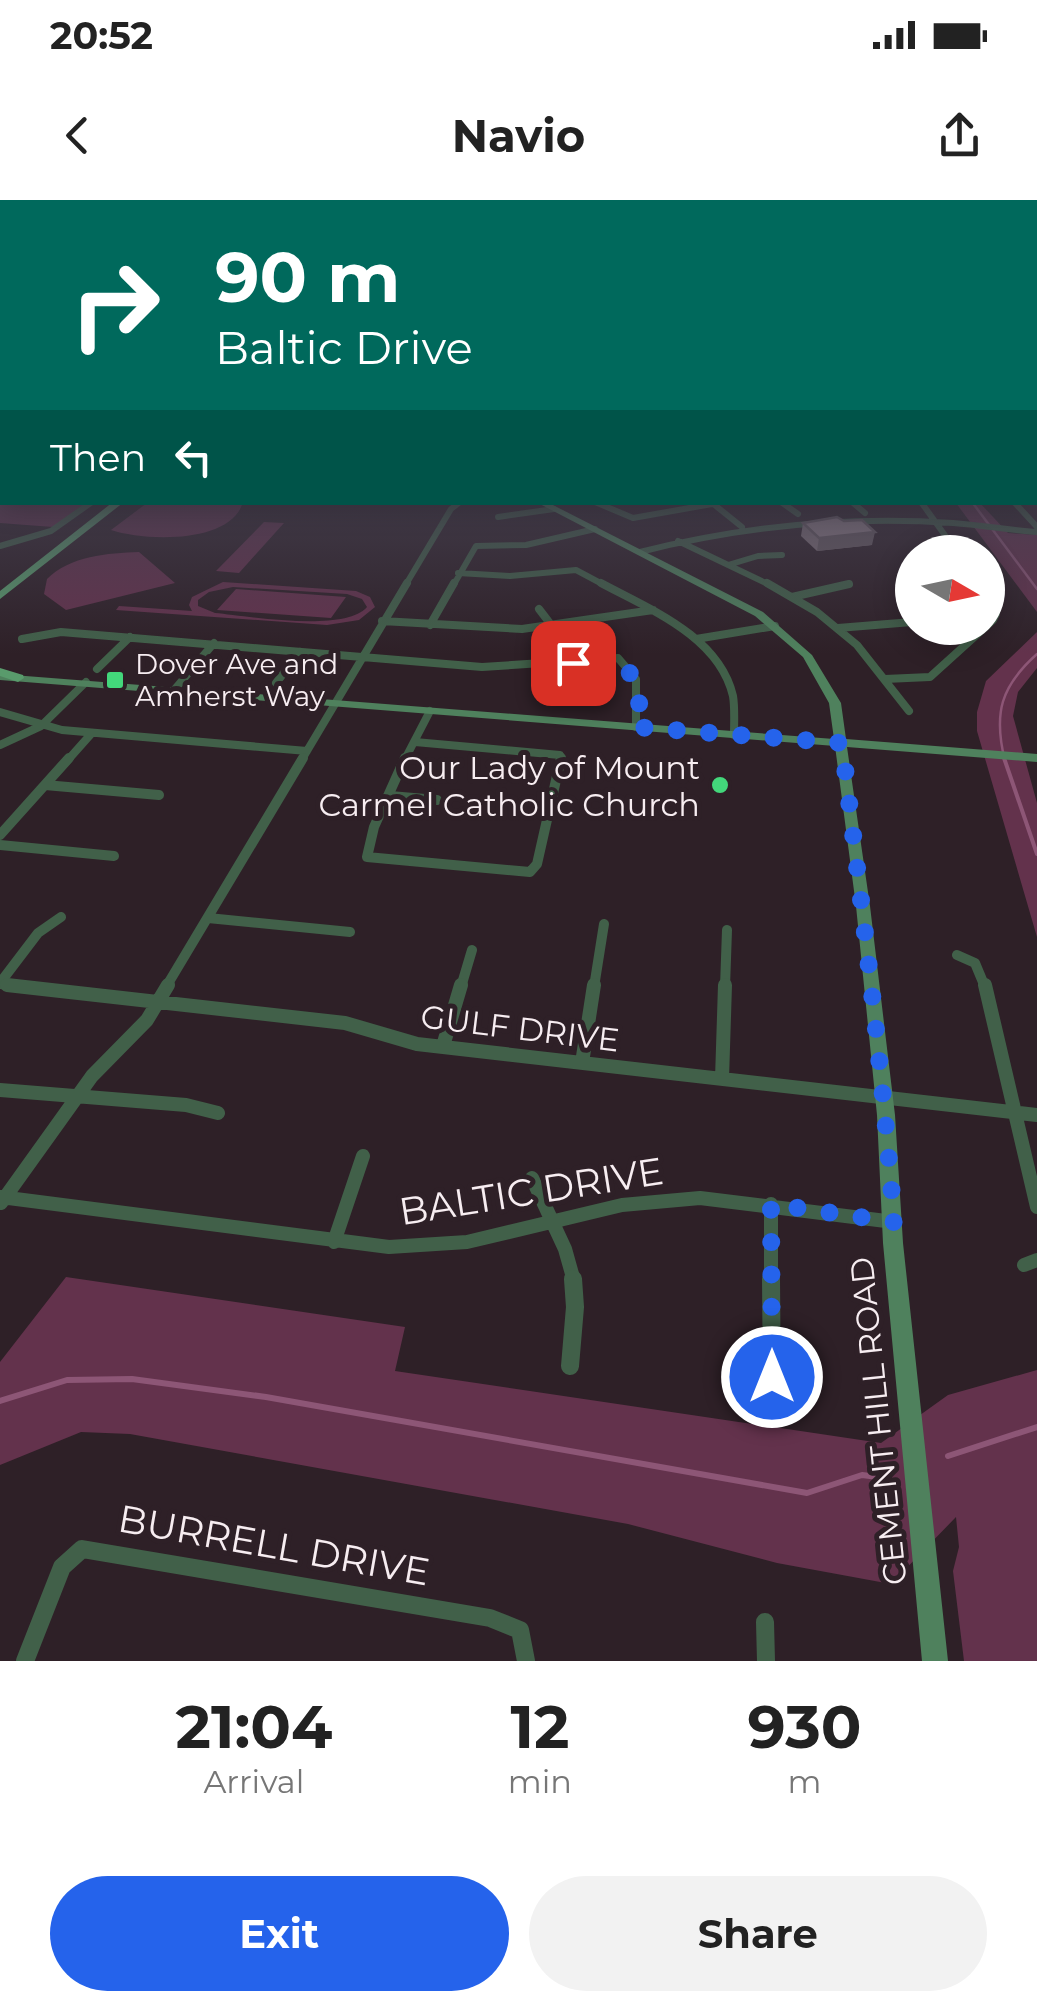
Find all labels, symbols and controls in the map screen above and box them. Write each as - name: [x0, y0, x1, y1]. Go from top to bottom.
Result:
- text: 20:52: [50, 12, 153, 59]
- icon: back: [50, 108, 105, 163]
- text: Navio: [452, 108, 585, 163]
- icon: share: [932, 108, 987, 163]
- text: 90 m: [215, 234, 400, 320]
- icon: right: [50, 240, 180, 370]
- text: Baltic Drive: [215, 320, 473, 375]
- icon: left: [166, 430, 221, 485]
- text: Then: [50, 434, 146, 481]
- north arrow: [895, 535, 1005, 645]
- map controls: [895, 535, 1005, 645]
- pin: [531, 621, 616, 706]
- icon: arrive: [546, 636, 601, 691]
- place label: Dover Ave and Amherst Way: [135, 647, 338, 713]
- marker: Dover Ave and Amherst Way: [104, 669, 126, 691]
- place label: Our Lady of Mount Carmel Catholic Church: [319, 748, 700, 824]
- marker: Our Lady of Mount Carmel Catholic Church: [709, 774, 731, 796]
- street label: GULF DRIVE: [419, 996, 621, 1060]
- street label: BALTIC DRIVE: [396, 1147, 666, 1235]
- street label: CEMENT HILL ROAD: [841, 1255, 915, 1587]
- position arrow: [720, 1325, 824, 1429]
- street label: BURRELL DRIVE: [115, 1495, 433, 1595]
- text: 21:04: [176, 1690, 332, 1763]
- text: 12: [510, 1690, 569, 1763]
- text: 930: [748, 1690, 861, 1763]
- text: Arrival: [203, 1762, 304, 1801]
- text: min: [508, 1762, 572, 1801]
- text: m: [788, 1762, 821, 1801]
- button: Exit: [50, 1876, 509, 1991]
- button: Share: [529, 1876, 987, 1991]

